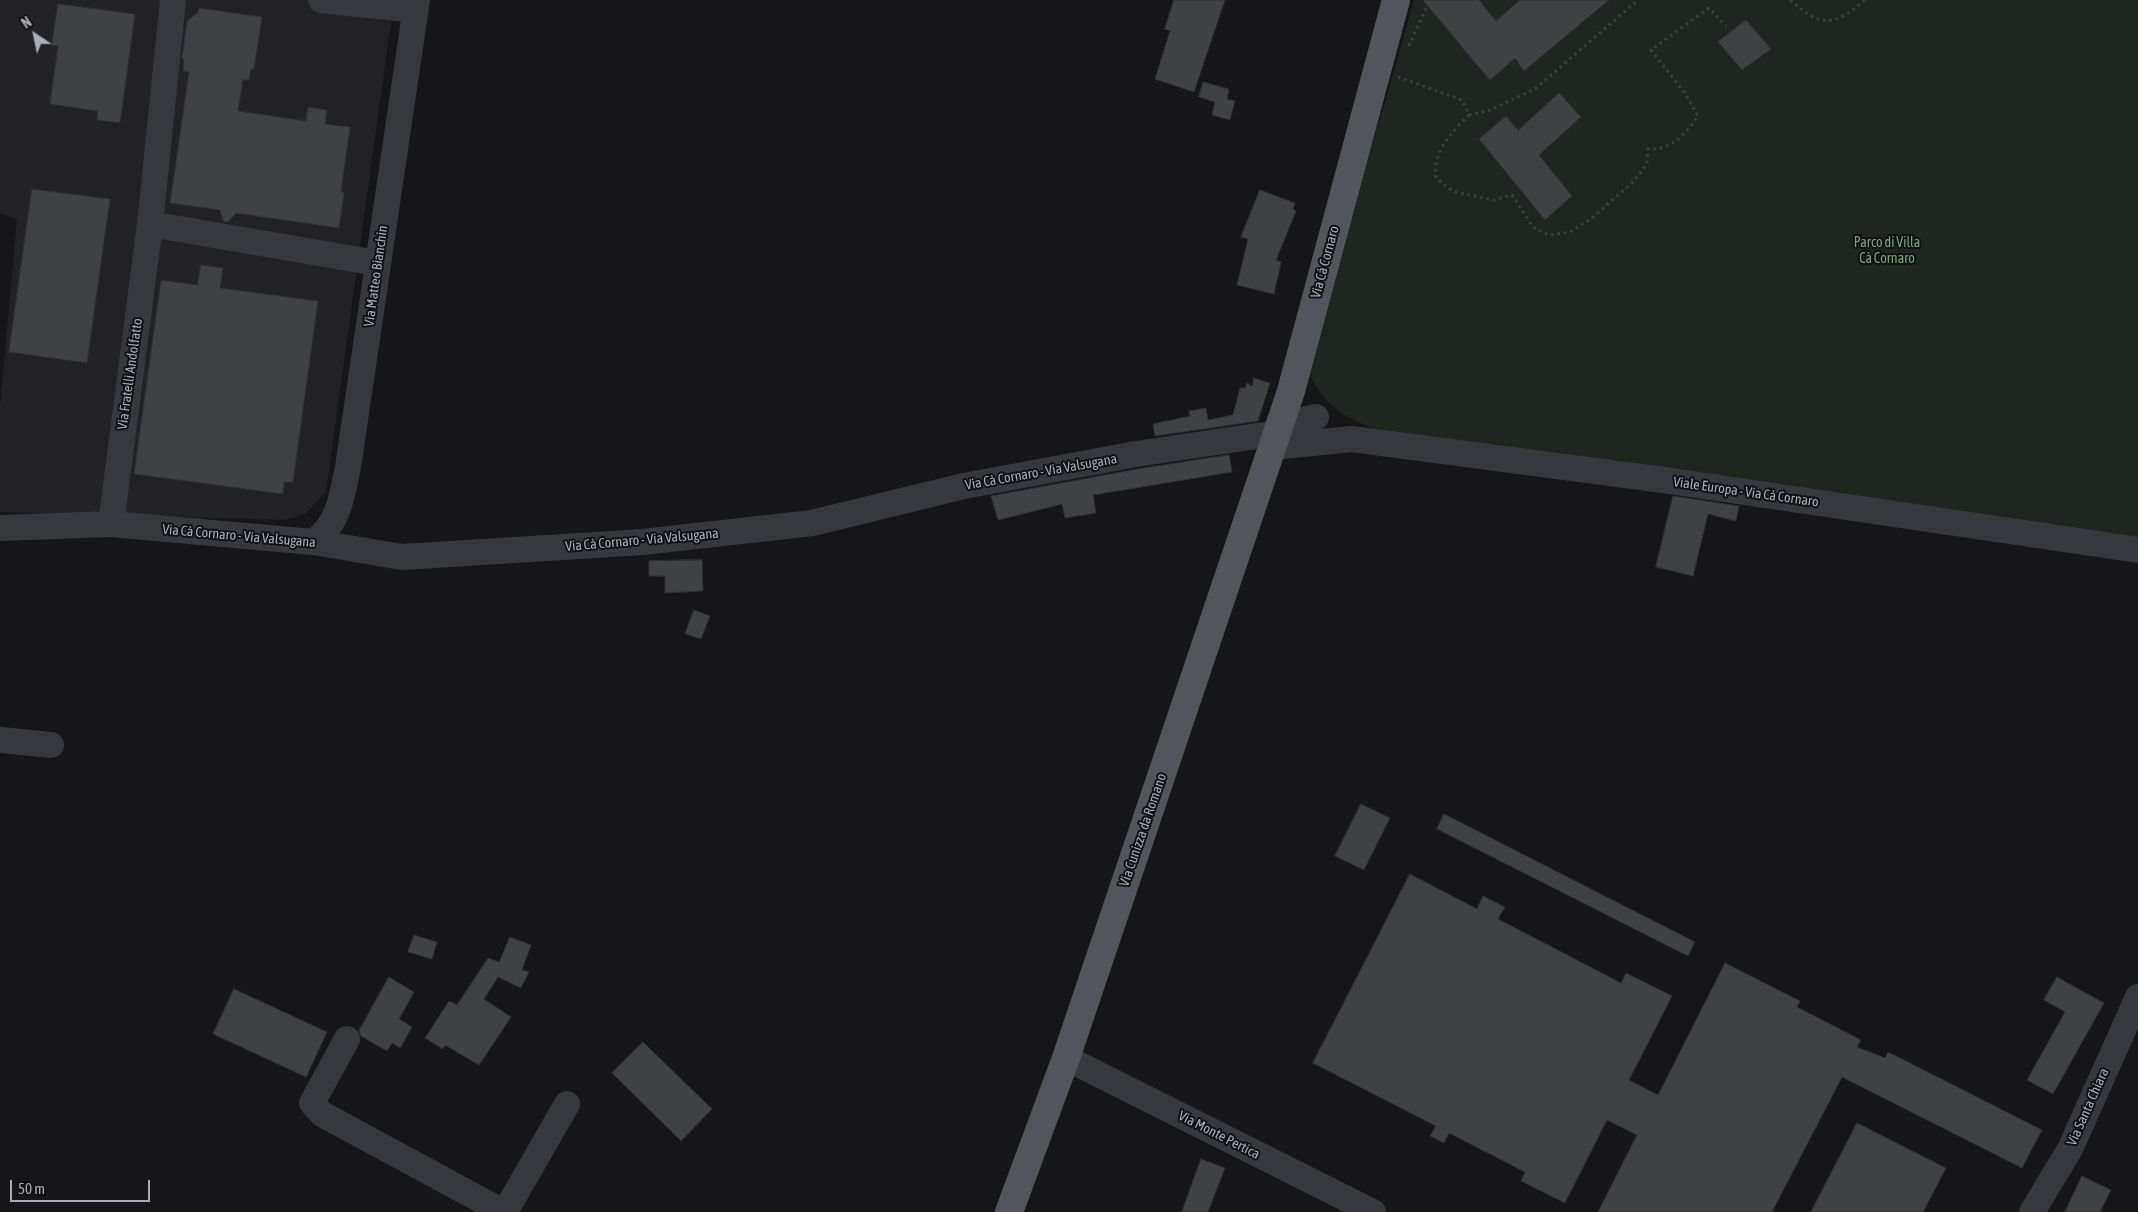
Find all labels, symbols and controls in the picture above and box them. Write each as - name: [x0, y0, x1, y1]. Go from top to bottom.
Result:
- north arrow: [10, 10, 60, 60]
- text: N: [19, 14, 35, 32]
- street label: Via Matteo Bianchin: [361, 224, 391, 328]
- street label: Via Cà Cornaro: [1307, 224, 1343, 300]
- park label: Parco di Villa Cà Cornaro: [1854, 235, 1920, 268]
- street label: Via Fratelli Andolfatto: [114, 317, 146, 431]
- street label: Via Cà Cornaro - Via Valsugana: [964, 450, 1118, 494]
- street label: Viale Europa - Via Cà Cornaro: [1672, 473, 1820, 511]
- street label: Via Cà Cornaro - Via Valsugana: [162, 521, 316, 551]
- street label: Via Cà Cornaro - Via Valsugana: [565, 525, 719, 555]
- street label: Via Cunizza da Romano: [1116, 771, 1170, 889]
- street label: Via Santa Chiara: [2063, 1066, 2113, 1148]
- street label: Via Monte Pertica: [1175, 1107, 1263, 1163]
- scale bar: [12, 1170, 152, 1202]
- text: 50 m: [18, 1180, 45, 1197]

